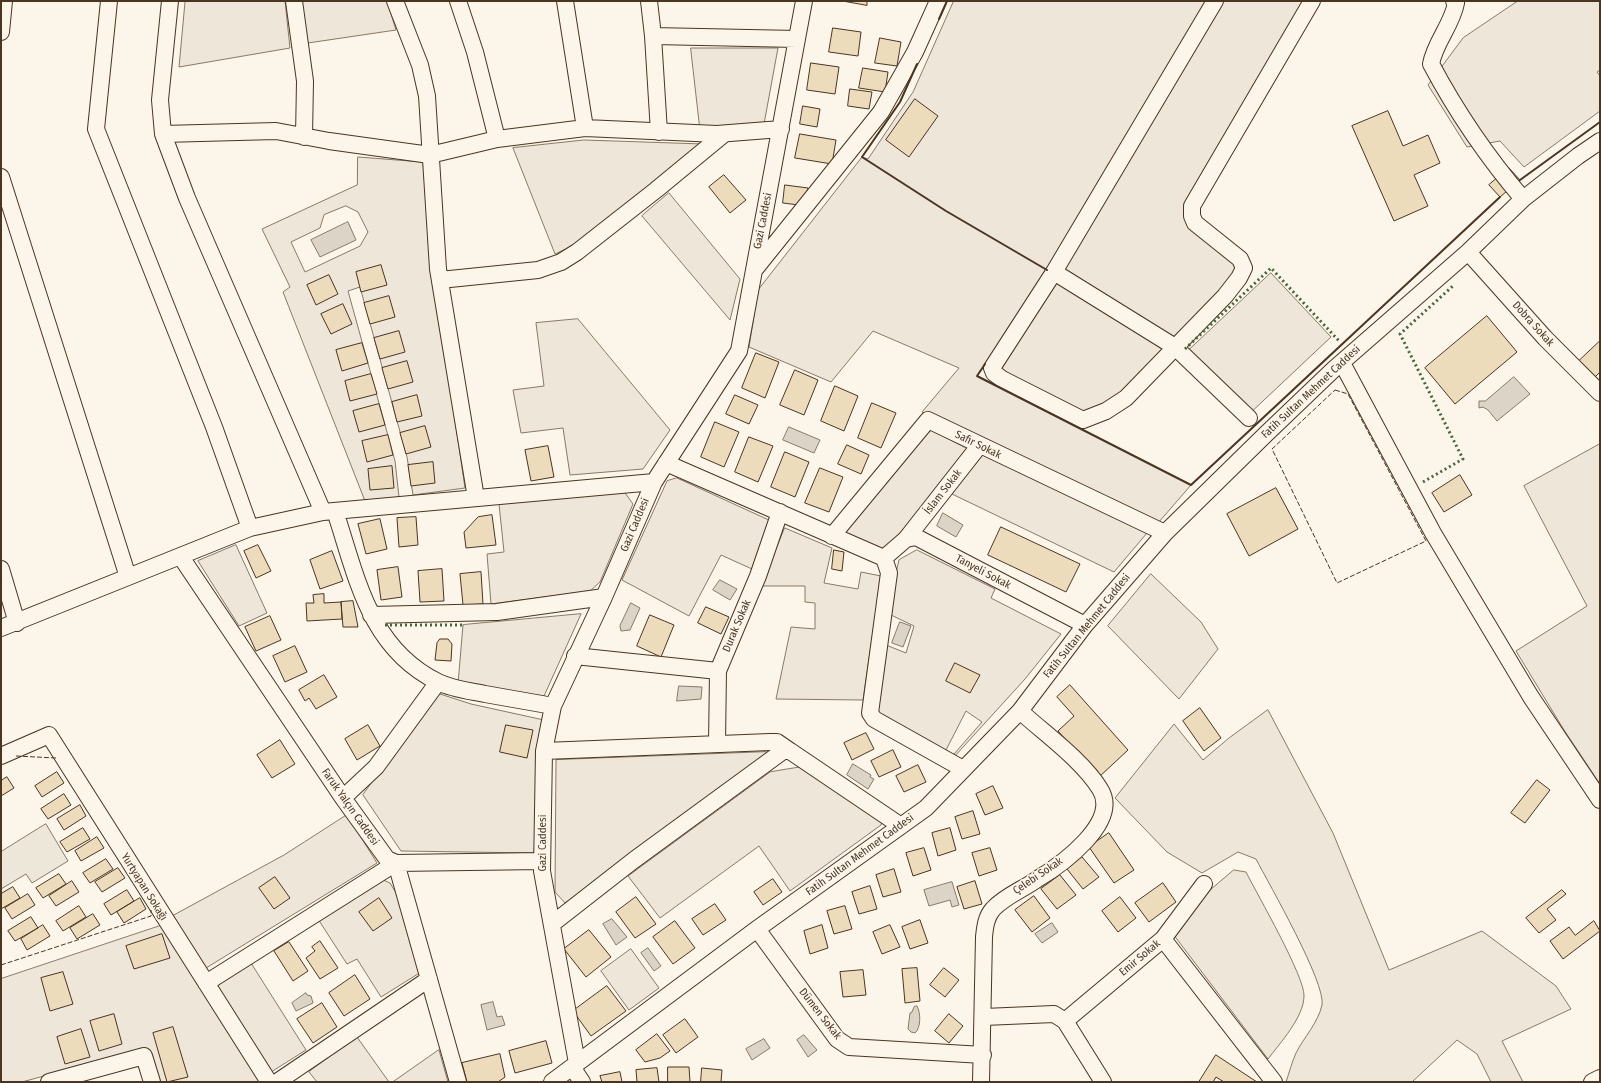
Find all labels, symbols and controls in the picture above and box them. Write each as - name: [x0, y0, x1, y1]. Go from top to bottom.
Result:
- street label: Gazi Caddesi: [751, 192, 775, 250]
- street label: Dobra Sokak: [1509, 299, 1557, 349]
- street label: Fatih Sultan Mehmet Caddesi: [1259, 343, 1363, 441]
- street label: Safir Sokak: [953, 428, 1003, 462]
- street label: İslam Sokak: [921, 467, 965, 517]
- street label: Gazi Caddesi: [618, 496, 652, 554]
- street label: Tanyeli Sokak: [953, 552, 1013, 592]
- street label: Fatih Sultan Mehmet Caddesi: [1041, 571, 1133, 681]
- street label: Durak Sokak: [720, 598, 754, 654]
- street label: Faruk Yalçın Caddesi: [318, 766, 382, 848]
- street label: Fatih Sultan Mehmet Caddesi: [803, 811, 917, 899]
- street label: Gazi Caddesi: [536, 815, 550, 871]
- street label: Yurtyapan Sokağı: [118, 851, 170, 923]
- street label: Çelebi Sokak: [1011, 855, 1065, 897]
- street label: Emir Sokak: [1117, 937, 1163, 979]
- street label: Dümen Sokak: [796, 986, 844, 1042]

